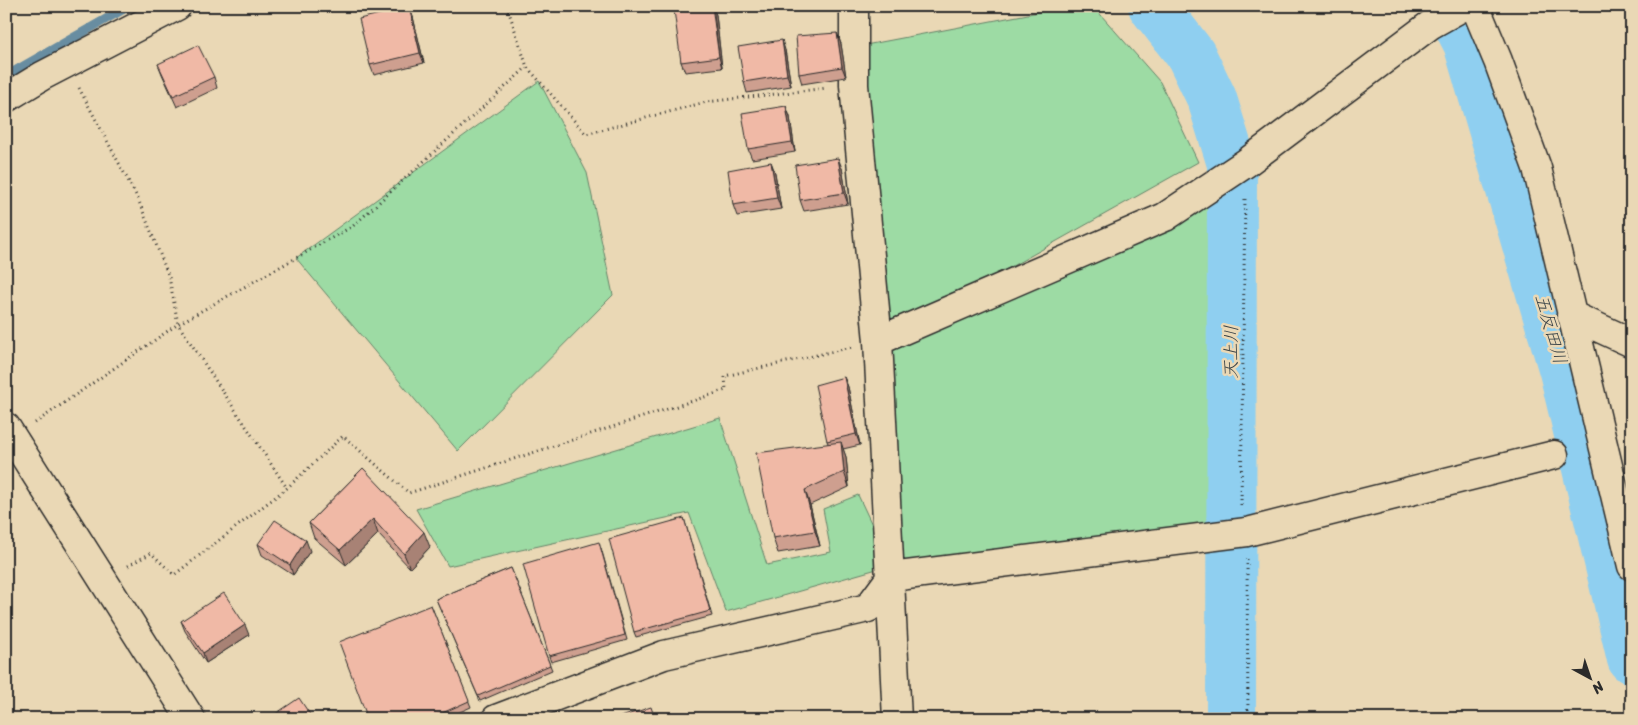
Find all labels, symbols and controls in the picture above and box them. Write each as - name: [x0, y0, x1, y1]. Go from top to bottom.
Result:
- water label: 五反田川: [1526, 290, 1576, 368]
- water label: 天上川: [1215, 325, 1247, 379]
- north arrow: [1566, 652, 1616, 702]
- text: N: [1586, 674, 1611, 700]

